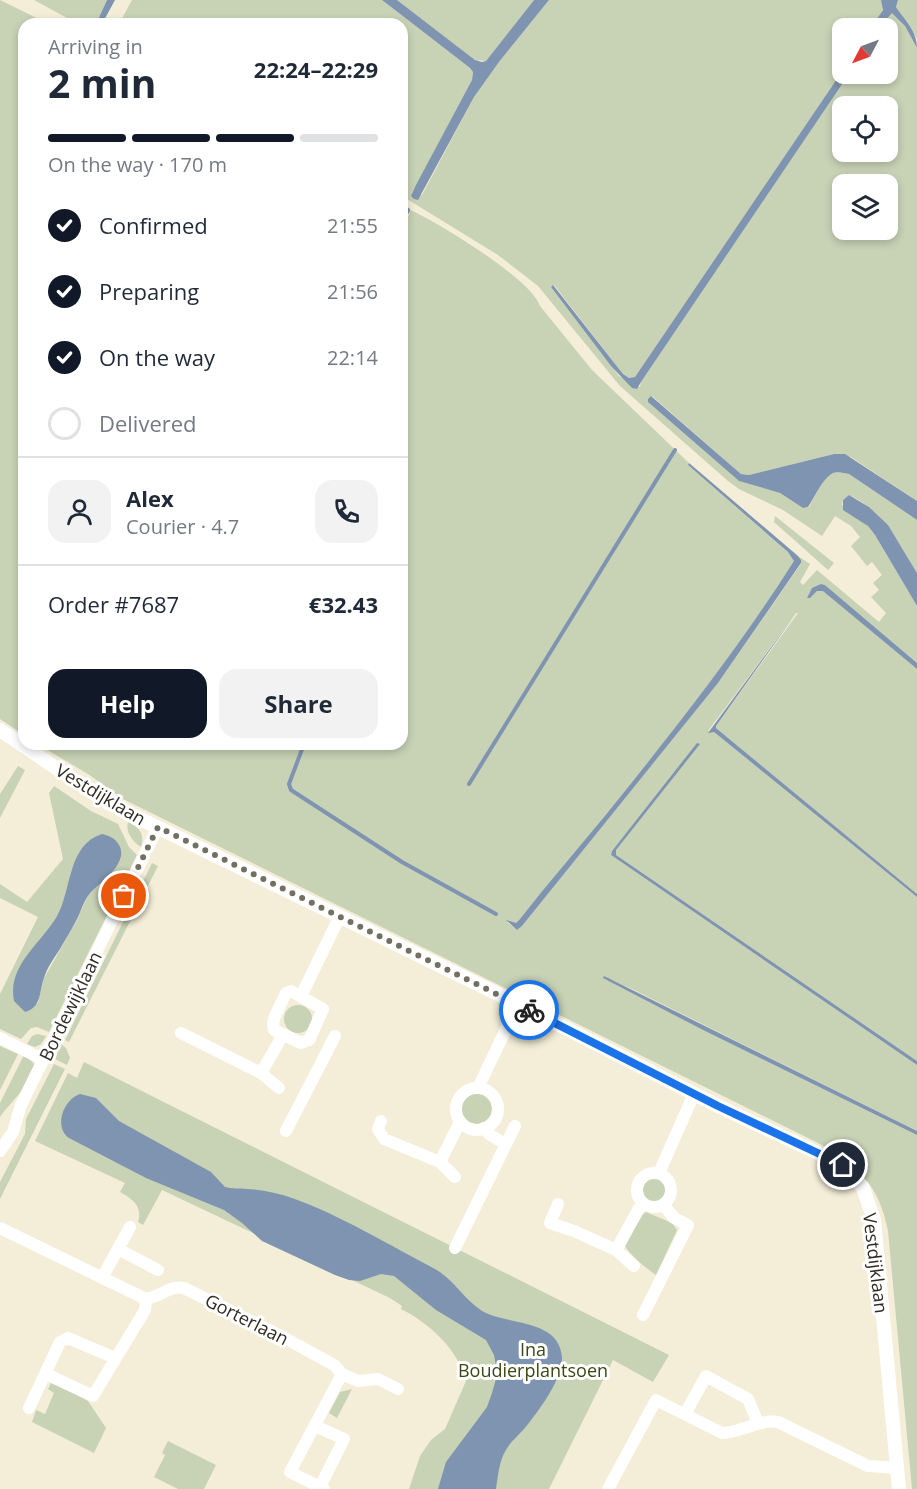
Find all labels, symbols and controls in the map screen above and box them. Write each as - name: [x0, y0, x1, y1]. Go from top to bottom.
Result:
- north arrow: [832, 18, 898, 84]
- map controls: [832, 18, 898, 240]
- text: Arriving in: [48, 33, 143, 60]
- text: 22:24–22:29: [254, 54, 378, 84]
- text: 2 min: [48, 56, 156, 109]
- button: locate: [832, 96, 898, 162]
- text: On the way · 170 m: [48, 151, 227, 178]
- button: layers: [832, 174, 898, 240]
- icon: check: [48, 209, 81, 242]
- text: Confirmed: [99, 210, 208, 240]
- text: 21:55: [327, 212, 378, 239]
- icon: check: [48, 275, 81, 308]
- text: Preparing: [99, 276, 199, 306]
- text: 21:56: [327, 278, 378, 305]
- icon: check: [48, 341, 81, 374]
- text: On the way: [99, 342, 215, 372]
- text: 22:14: [327, 344, 378, 371]
- text: Delivered: [99, 408, 197, 438]
- button: person: [48, 480, 111, 543]
- button: phone: [315, 480, 378, 543]
- text: Alex: [126, 483, 174, 513]
- text: Courier · 4.7: [126, 513, 239, 540]
- text: Order #7687: [48, 589, 179, 619]
- text: €32.43: [309, 589, 378, 619]
- button: Help: [48, 669, 207, 738]
- button: Share: [219, 669, 378, 738]
- street label: Vestdijklaan: [52, 758, 150, 830]
- pin: [98, 870, 149, 921]
- icon: bag: [107, 879, 140, 912]
- street label: Bordewijklaan: [33, 947, 107, 1065]
- courier: [499, 980, 559, 1040]
- icon: bike: [513, 994, 546, 1027]
- pin: [817, 1139, 868, 1190]
- icon: home: [826, 1148, 859, 1181]
- street label: Vestdijklaan: [858, 1211, 894, 1315]
- street label: Gorterlaan: [201, 1288, 293, 1350]
- park label: Ina Boudierplantsoen: [458, 1337, 608, 1382]

